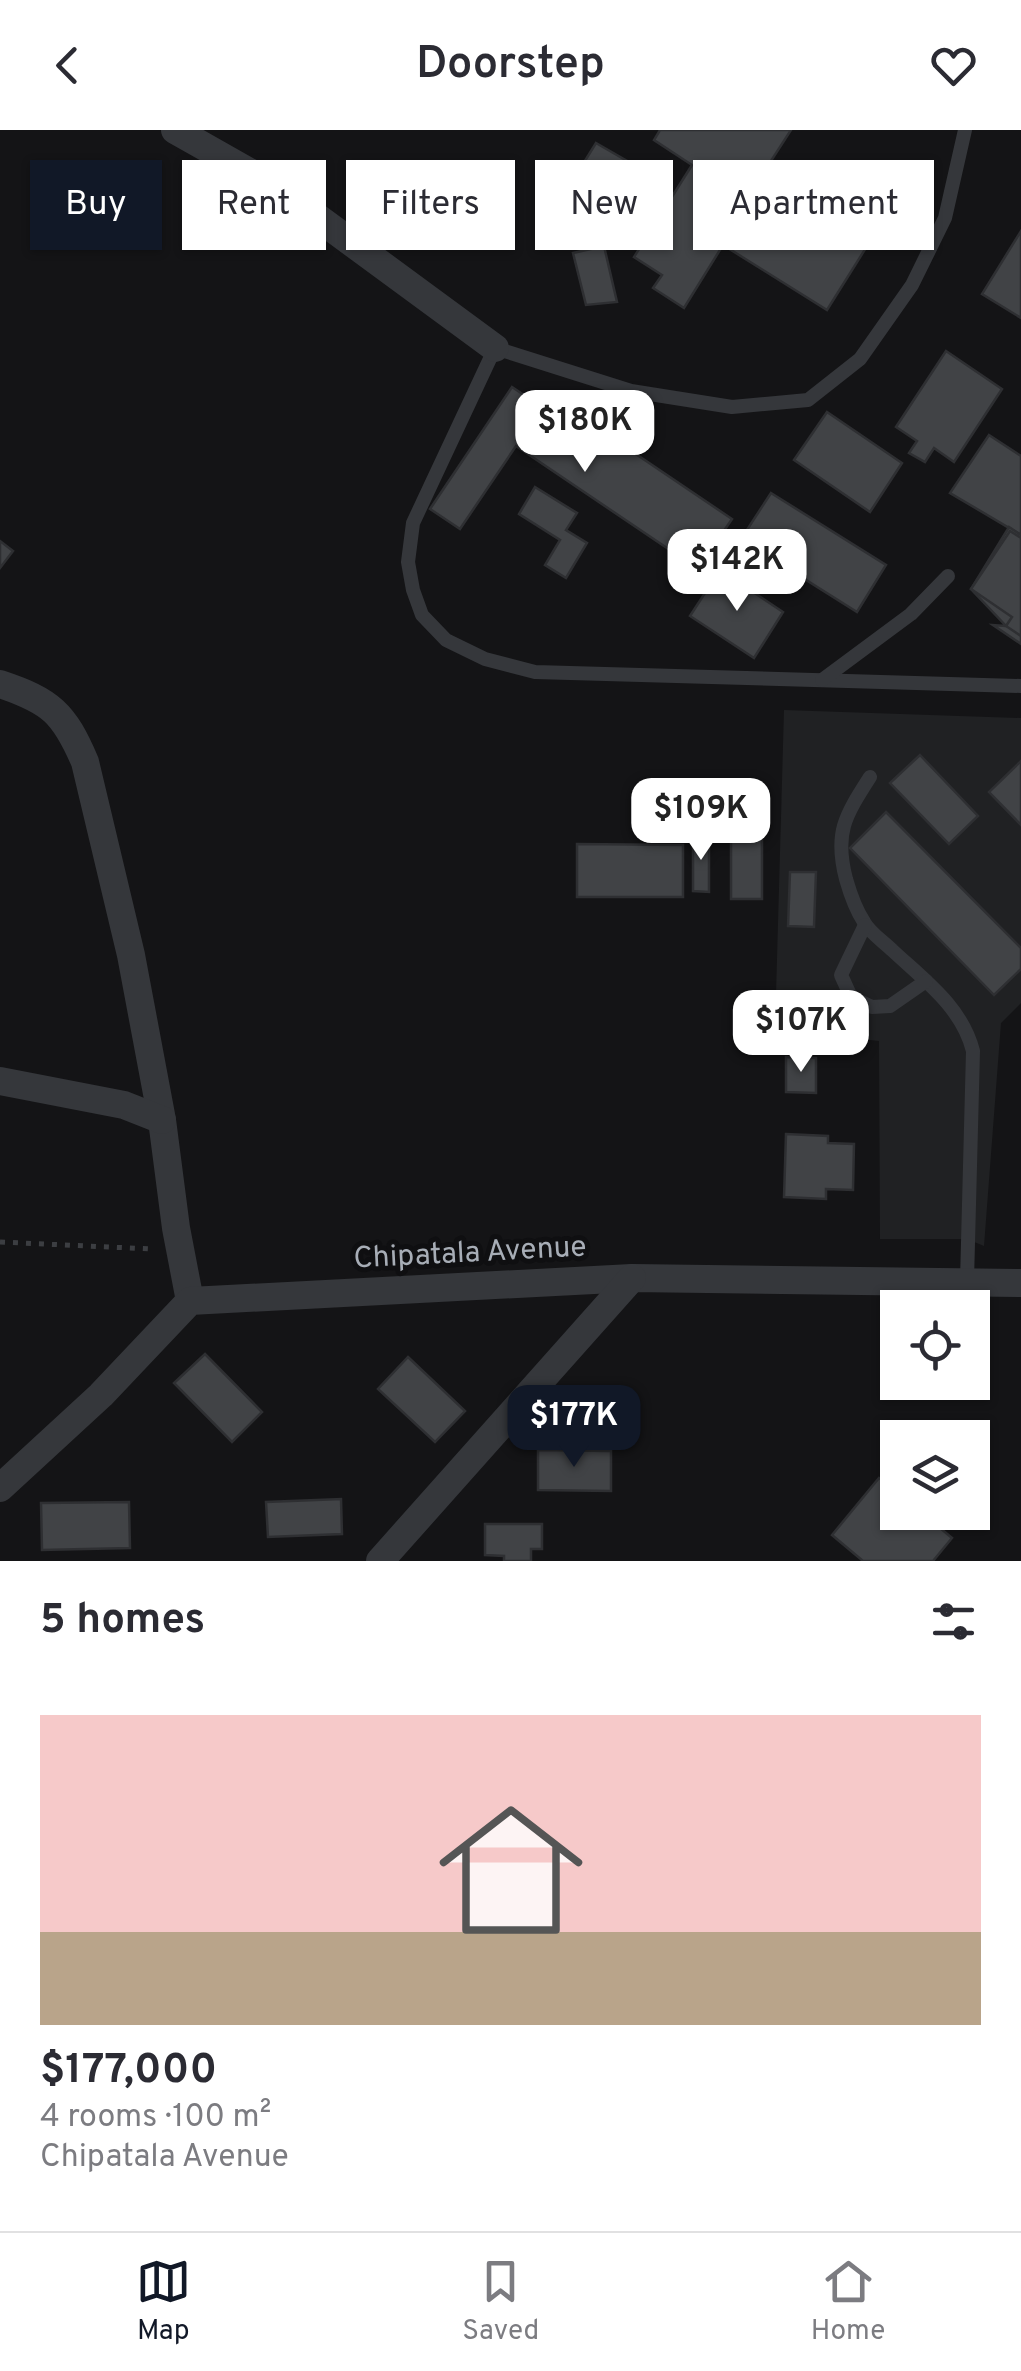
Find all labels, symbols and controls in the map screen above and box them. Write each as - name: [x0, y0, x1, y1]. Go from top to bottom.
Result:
- text: Doorstep: [416, 37, 605, 94]
- icon: back: [40, 38, 95, 93]
- icon: heart: [926, 38, 981, 93]
- chip: Buy: [30, 160, 162, 250]
- chip: Rent: [182, 160, 326, 250]
- chip: Filters: [346, 160, 515, 250]
- chip: New: [535, 160, 673, 250]
- chip: Apartment: [693, 160, 934, 250]
- pin: $180K: [515, 390, 655, 475]
- text: $180K: [537, 402, 633, 442]
- pin: $142K: [667, 529, 807, 614]
- text: $142K: [690, 541, 784, 581]
- pin: $109K: [631, 778, 771, 863]
- text: $109K: [653, 790, 749, 830]
- pin: $107K: [731, 990, 871, 1075]
- text: $107K: [755, 1002, 847, 1042]
- street label: Chipatala Avenue: [353, 1229, 587, 1279]
- map controls: [880, 1290, 990, 1530]
- button: locate: [880, 1290, 990, 1400]
- pin: $177K: [504, 1385, 644, 1470]
- text: $177K: [530, 1397, 618, 1437]
- button: layers: [880, 1420, 990, 1530]
- icon: filters: [926, 1594, 981, 1649]
- text: 5 homes: [40, 1595, 205, 1648]
- icon: home: [421, 1780, 601, 1960]
- text: $177,000: [40, 2045, 217, 2098]
- text: 4 rooms · 100 m²: [40, 2098, 271, 2138]
- text: Chipatala Avenue: [40, 2138, 289, 2178]
- tab: Map: [136, 2254, 191, 2350]
- tab: Saved: [462, 2254, 539, 2350]
- tab: Home: [811, 2254, 885, 2350]

